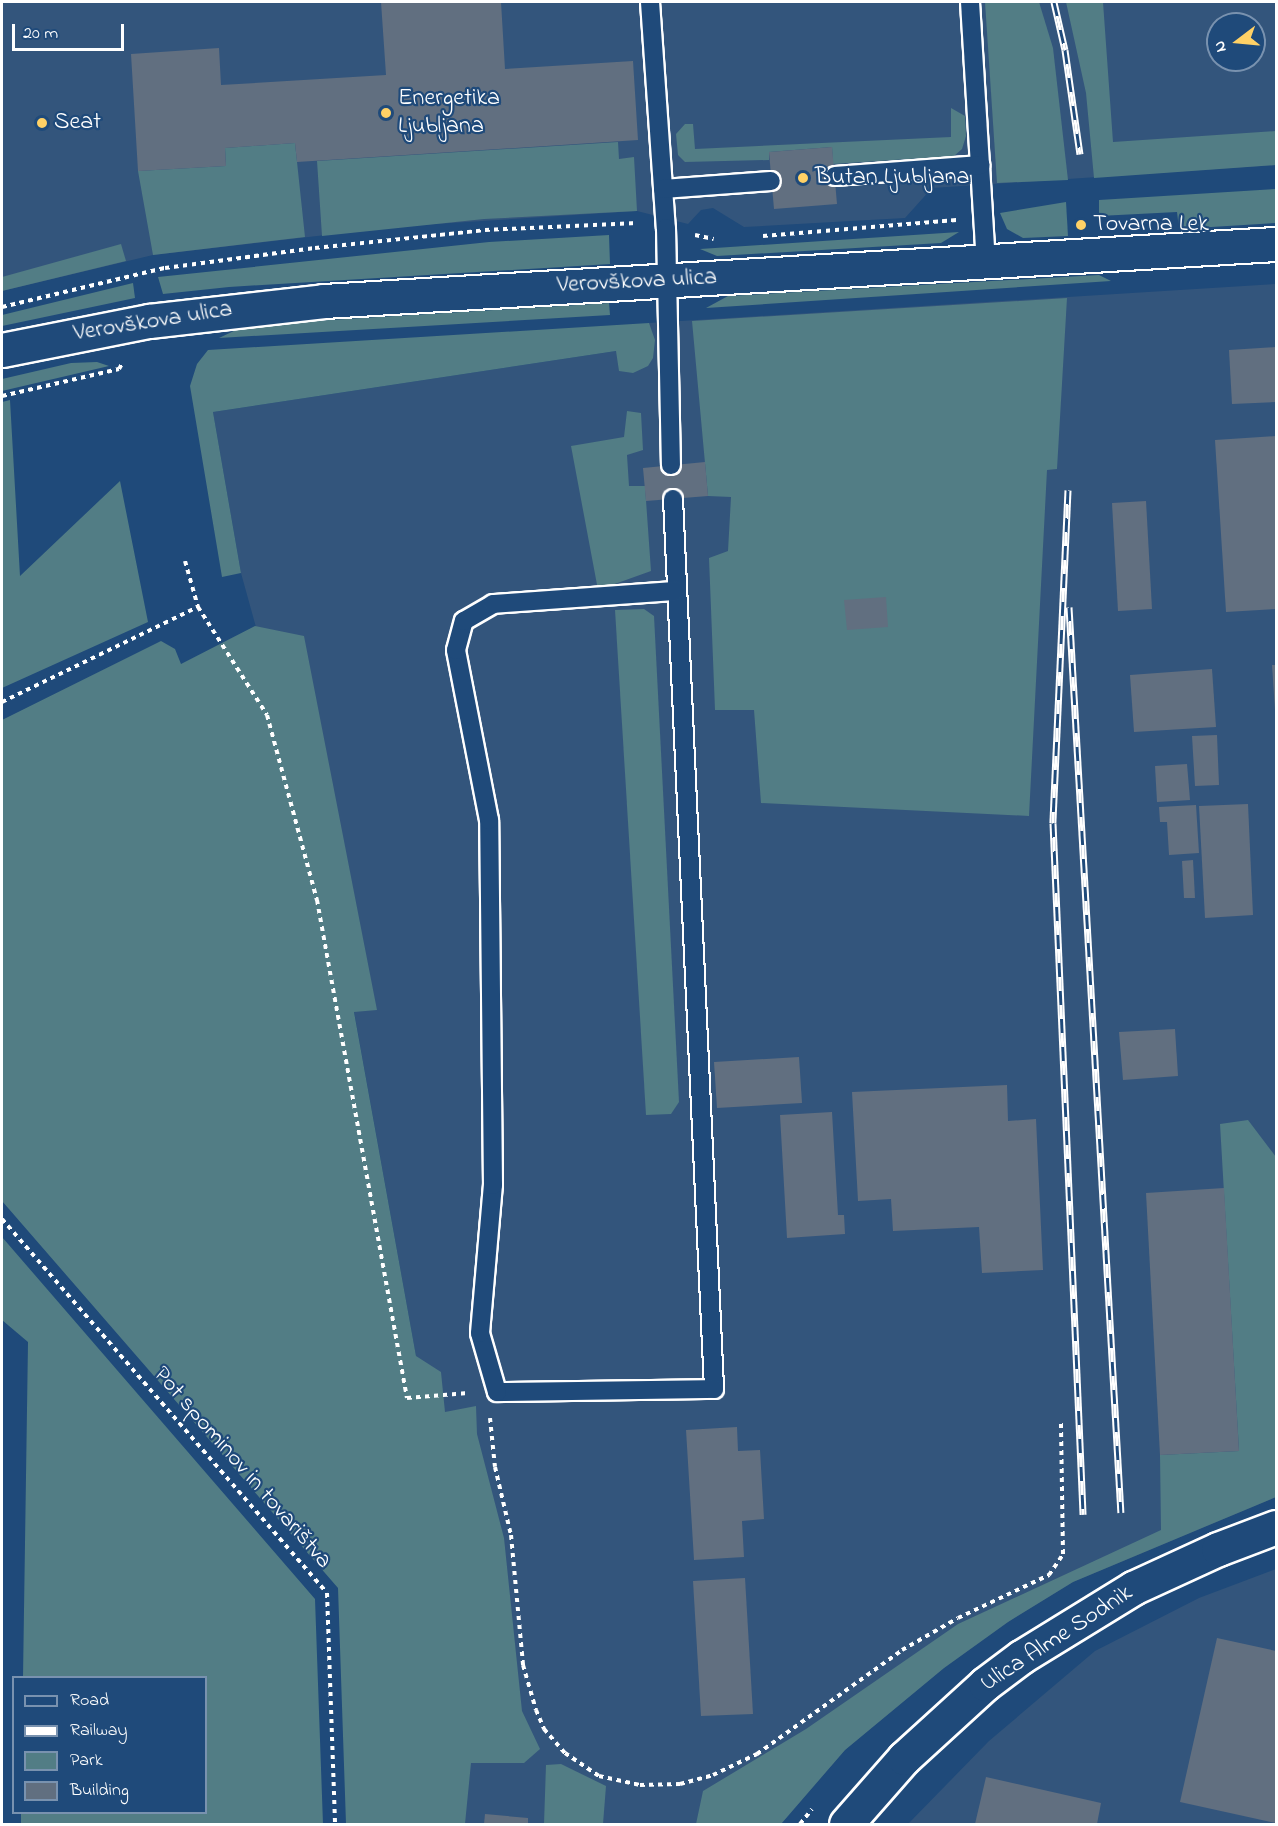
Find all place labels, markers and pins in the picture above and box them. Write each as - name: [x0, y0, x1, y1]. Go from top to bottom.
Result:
- place label: Energetika Ljubljana: [398, 85, 500, 141]
- marker: Energetika Ljubljana: [379, 106, 393, 120]
- place label: Seat: [54, 109, 101, 137]
- marker: Seat: [35, 116, 49, 130]
- place label: Butan Ljubljana: [815, 164, 970, 192]
- marker: Butan Ljubljana: [796, 171, 810, 185]
- place label: Tovarna Lek: [1093, 211, 1209, 239]
- marker: Tovarna Lek: [1074, 218, 1088, 232]

